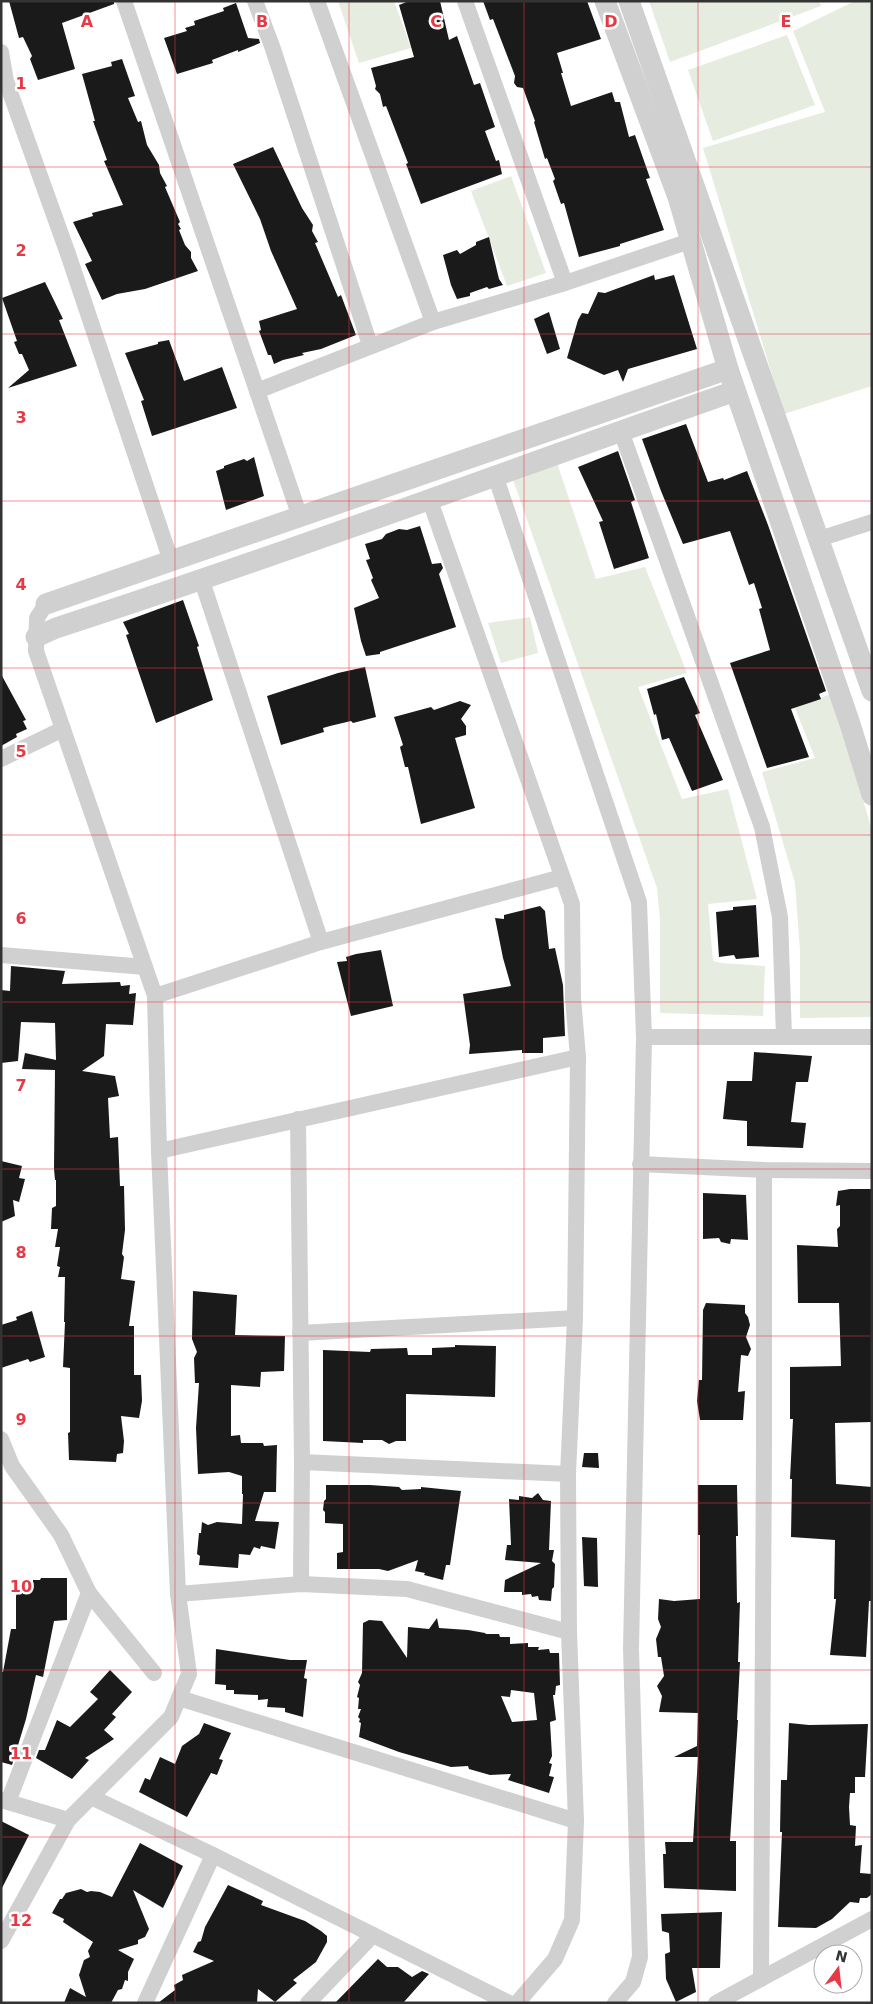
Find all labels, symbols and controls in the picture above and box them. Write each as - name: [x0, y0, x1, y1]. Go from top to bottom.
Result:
- text: A: [81, 12, 94, 31]
- text: B: [256, 12, 268, 31]
- text: C: [430, 12, 442, 31]
- text: D: [604, 12, 618, 31]
- text: E: [781, 12, 791, 31]
- text: 1: [15, 74, 27, 93]
- text: 2: [15, 241, 27, 260]
- text: 3: [15, 408, 27, 427]
- text: 4: [15, 575, 27, 594]
- text: 5: [15, 742, 27, 761]
- text: 6: [15, 909, 27, 928]
- text: 7: [15, 1076, 27, 1095]
- text: 8: [15, 1243, 27, 1262]
- text: 9: [15, 1410, 27, 1429]
- text: 10: [10, 1577, 32, 1596]
- text: 11: [10, 1744, 32, 1763]
- text: 12: [10, 1911, 32, 1930]
- north arrow: [813, 1944, 863, 1994]
- text: N: [834, 1947, 849, 1966]

